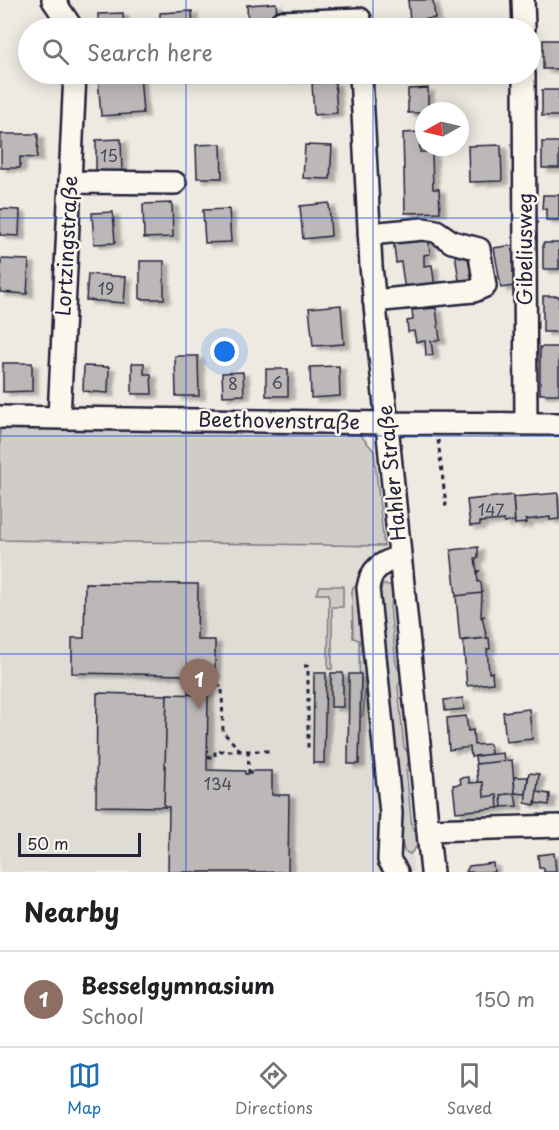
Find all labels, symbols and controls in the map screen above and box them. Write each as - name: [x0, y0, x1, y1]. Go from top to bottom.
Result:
- search box: [18, 18, 541, 84]
- icon: search: [39, 35, 72, 68]
- text: Search here: [87, 35, 213, 68]
- north arrow: [415, 102, 469, 156]
- house number: 15: [100, 143, 118, 167]
- street label: Lortzingstraße: [47, 175, 85, 317]
- street label: Gibeliusweg: [509, 192, 539, 306]
- house number: 19: [98, 276, 114, 300]
- your location: [210, 337, 239, 366]
- house number: 6: [271, 370, 283, 394]
- house number: 8: [228, 371, 238, 395]
- street label: Beethovenstraße: [198, 404, 360, 436]
- street label: Hahler Straße: [369, 404, 413, 543]
- house number: 147: [478, 497, 504, 521]
- pin: 1: [180, 660, 218, 709]
- house number: 134: [204, 771, 232, 795]
- scale bar: [18, 830, 141, 858]
- text: 50 m: [27, 831, 68, 855]
- text: Nearby: [24, 892, 119, 931]
- text: Besselgymnasium: [81, 968, 275, 1001]
- text: 1: [39, 984, 48, 1014]
- text: 150 m: [475, 984, 535, 1014]
- text: School: [81, 1001, 144, 1031]
- tab: Map: [67, 1059, 101, 1119]
- tab: Directions: [235, 1059, 313, 1119]
- tab: Saved: [447, 1059, 492, 1119]

